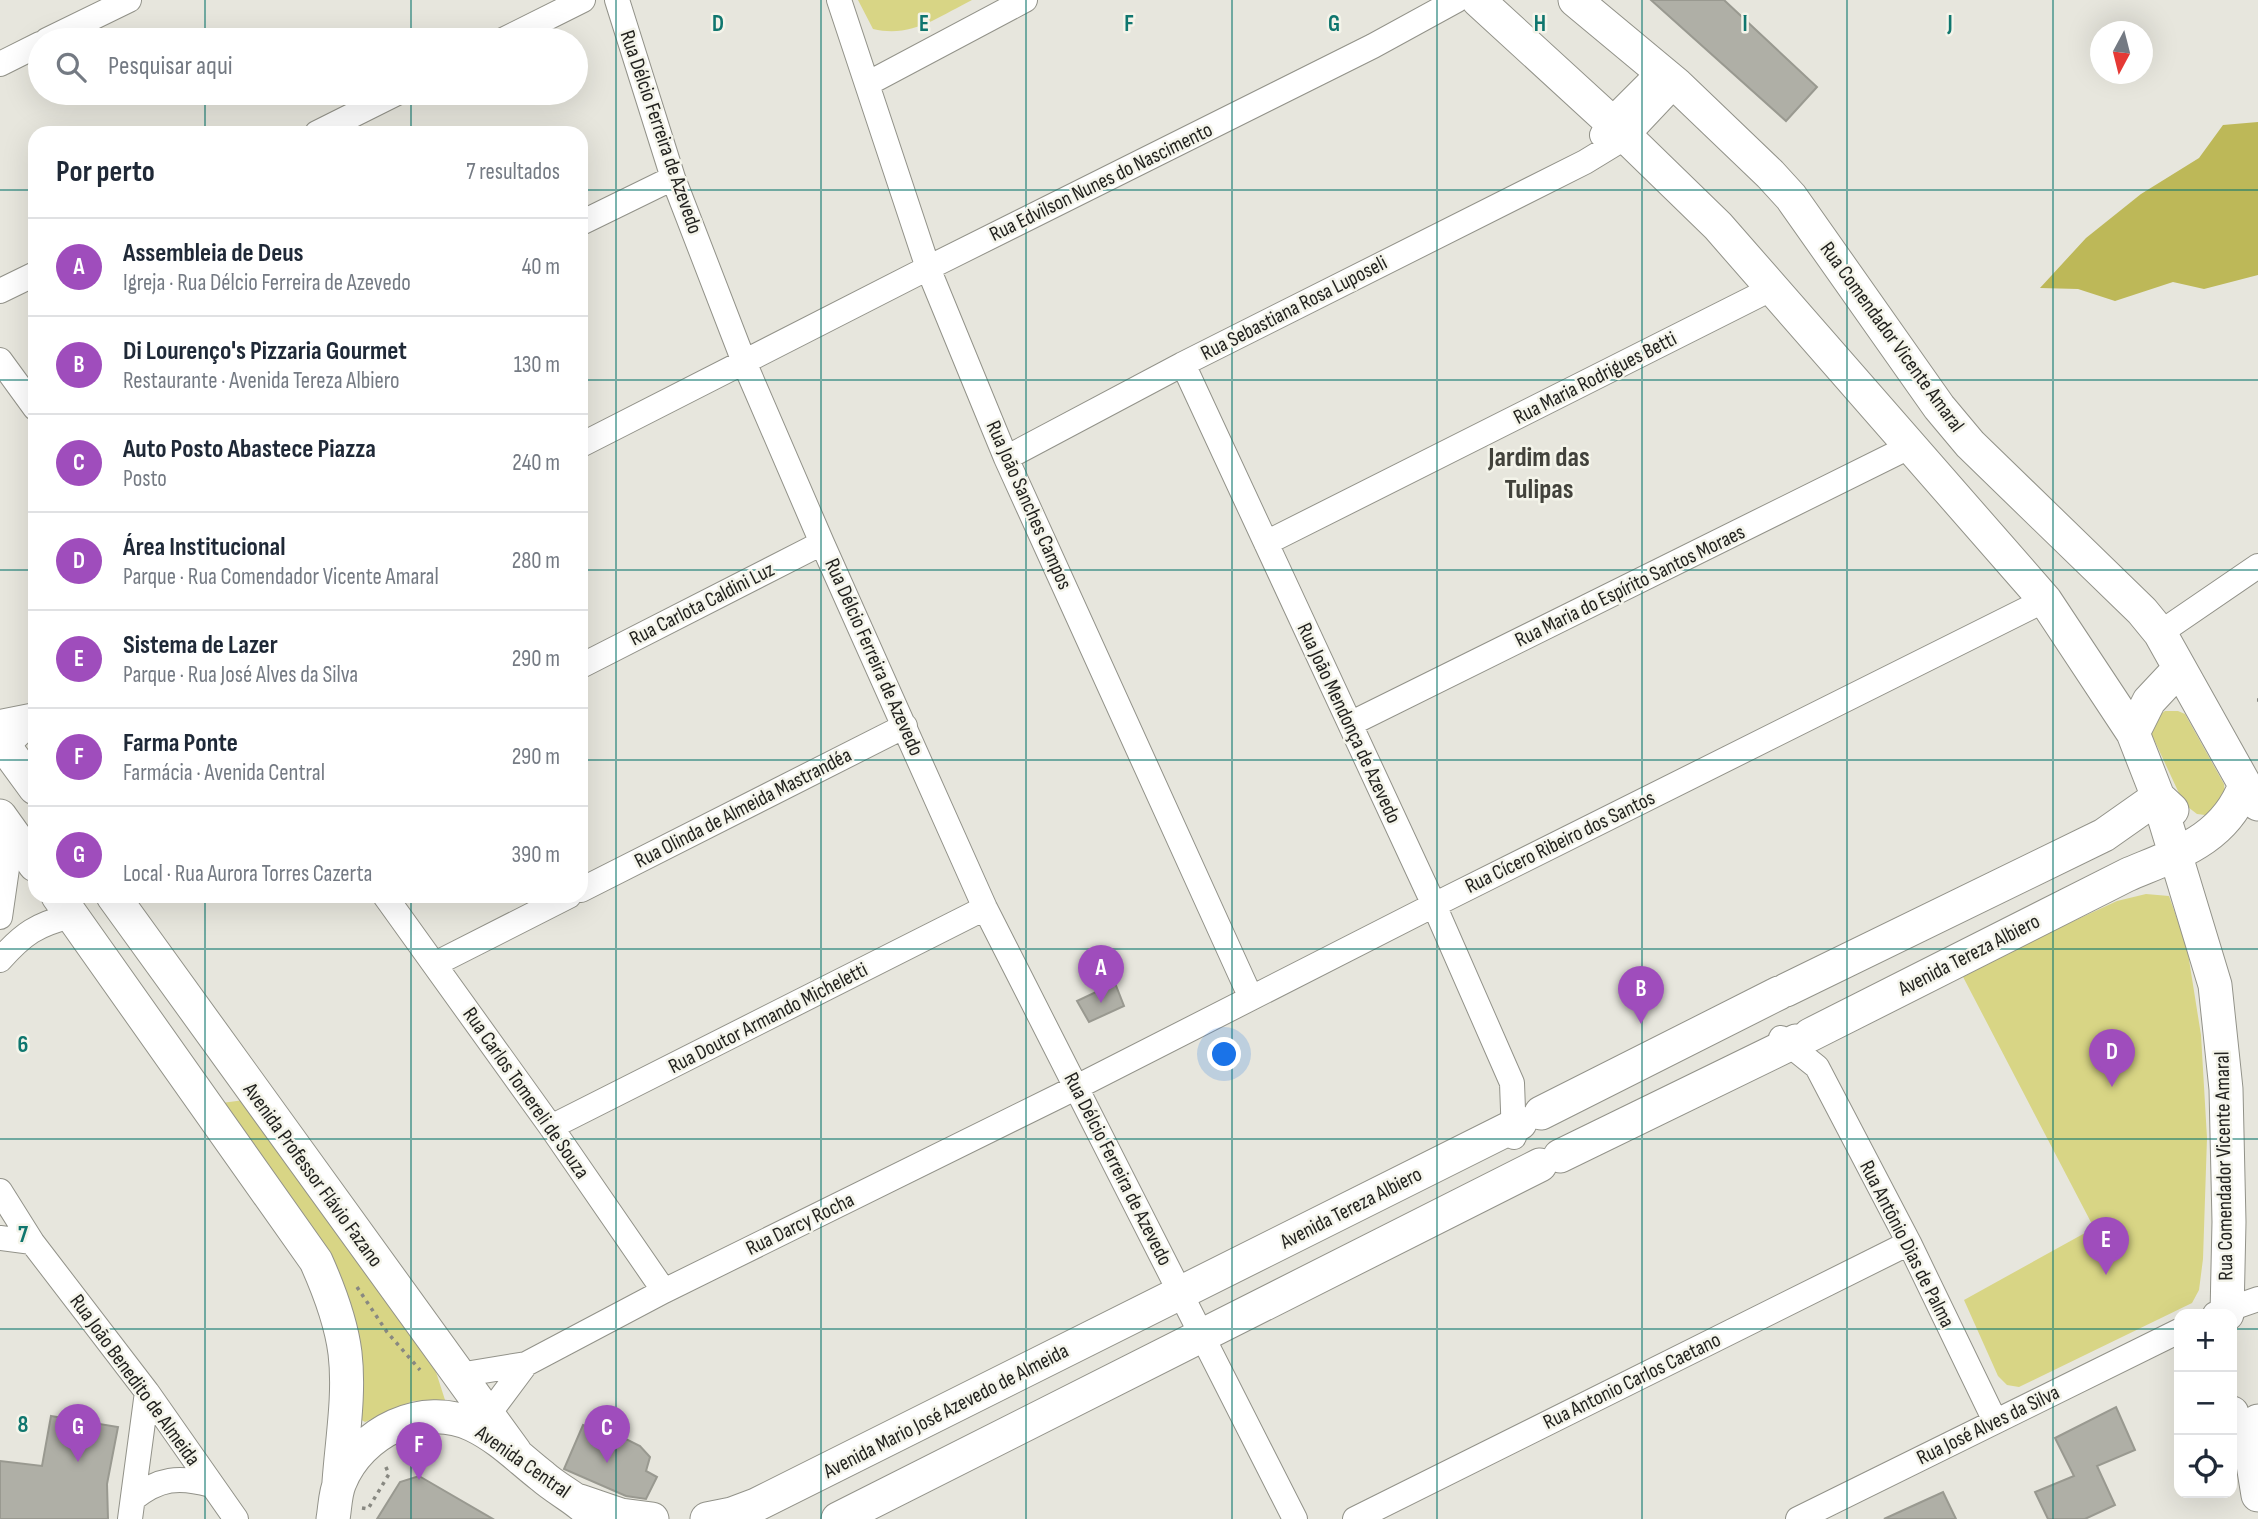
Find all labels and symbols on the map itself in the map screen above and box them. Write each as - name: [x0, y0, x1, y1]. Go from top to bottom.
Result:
- text: D: [712, 10, 724, 38]
- text: E: [919, 10, 929, 38]
- text: F: [1124, 10, 1134, 38]
- text: G: [1328, 10, 1340, 38]
- text: H: [1534, 10, 1546, 38]
- text: I: [1742, 10, 1748, 38]
- text: J: [1946, 10, 1953, 38]
- north arrow: [2090, 21, 2153, 84]
- street label: Rua Délcio Ferreira de Azevedo: [614, 27, 708, 237]
- street label: Rua Edvilson Nunes do Nascimento: [985, 117, 1217, 247]
- street label: Rua Comendador Vicente Amaral: [1815, 237, 1969, 437]
- street label: Rua Sebastiana Rosa Luposeli: [1197, 250, 1391, 366]
- street label: Rua Maria Rodrigues Betti: [1509, 326, 1681, 430]
- street label: Rua João Sanches Campos: [981, 417, 1077, 593]
- district label: Jardim das Tulipas: [1487, 441, 1590, 506]
- street label: Rua Maria do Espírito Santos Moraes: [1511, 519, 1749, 653]
- street label: Rua Délcio Ferreira de Azevedo: [819, 554, 929, 760]
- street label: Rua Carlota Caldini Luz: [625, 557, 779, 651]
- street label: Rua João Mendonça de Azevedo: [1292, 619, 1406, 827]
- street label: Rua Olinda de Almeida Mastrandéa: [630, 742, 856, 874]
- street label: Rua Cícero Ribeiro dos Santos: [1461, 785, 1659, 899]
- street label: Avenida Tereza Albiero: [1893, 909, 2044, 1002]
- pin: A: [1078, 945, 1124, 1003]
- street label: Rua Doutor Armando Micheletti: [664, 957, 872, 1079]
- pin: B: [1618, 966, 1664, 1024]
- street label: Rua Carlos Tomereli de Souza: [457, 1002, 595, 1184]
- pin: D: [2089, 1029, 2135, 1087]
- text: 6: [18, 1031, 28, 1059]
- your location: [1207, 1037, 1241, 1071]
- street label: Rua Comendador Vicente Amaral: [2210, 1051, 2238, 1281]
- street label: Rua Délcio Ferreira de Azevedo: [1058, 1068, 1178, 1270]
- street label: Avenida Professor Flávio Fazano: [237, 1077, 388, 1272]
- street label: Rua Antônio Dias de Palma: [1854, 1156, 1960, 1332]
- street label: Avenida Tereza Albiero: [1275, 1162, 1426, 1255]
- street label: Rua Darcy Rocha: [742, 1187, 858, 1261]
- pin: E: [2083, 1217, 2129, 1275]
- text: 7: [18, 1221, 28, 1249]
- street label: Rua João Benedito de Almeida: [64, 1289, 206, 1471]
- street label: Rua Antonio Carlos Caetano: [1539, 1327, 1725, 1435]
- street label: Avenida Mario José Azevedo de Almeida: [819, 1338, 1073, 1484]
- street label: Rua José Alves da Silva: [1913, 1380, 2063, 1470]
- pin: G: [55, 1404, 101, 1462]
- pin: C: [584, 1405, 630, 1463]
- text: 8: [18, 1411, 29, 1439]
- street label: Avenida Central: [470, 1420, 575, 1504]
- pin: F: [396, 1422, 442, 1480]

